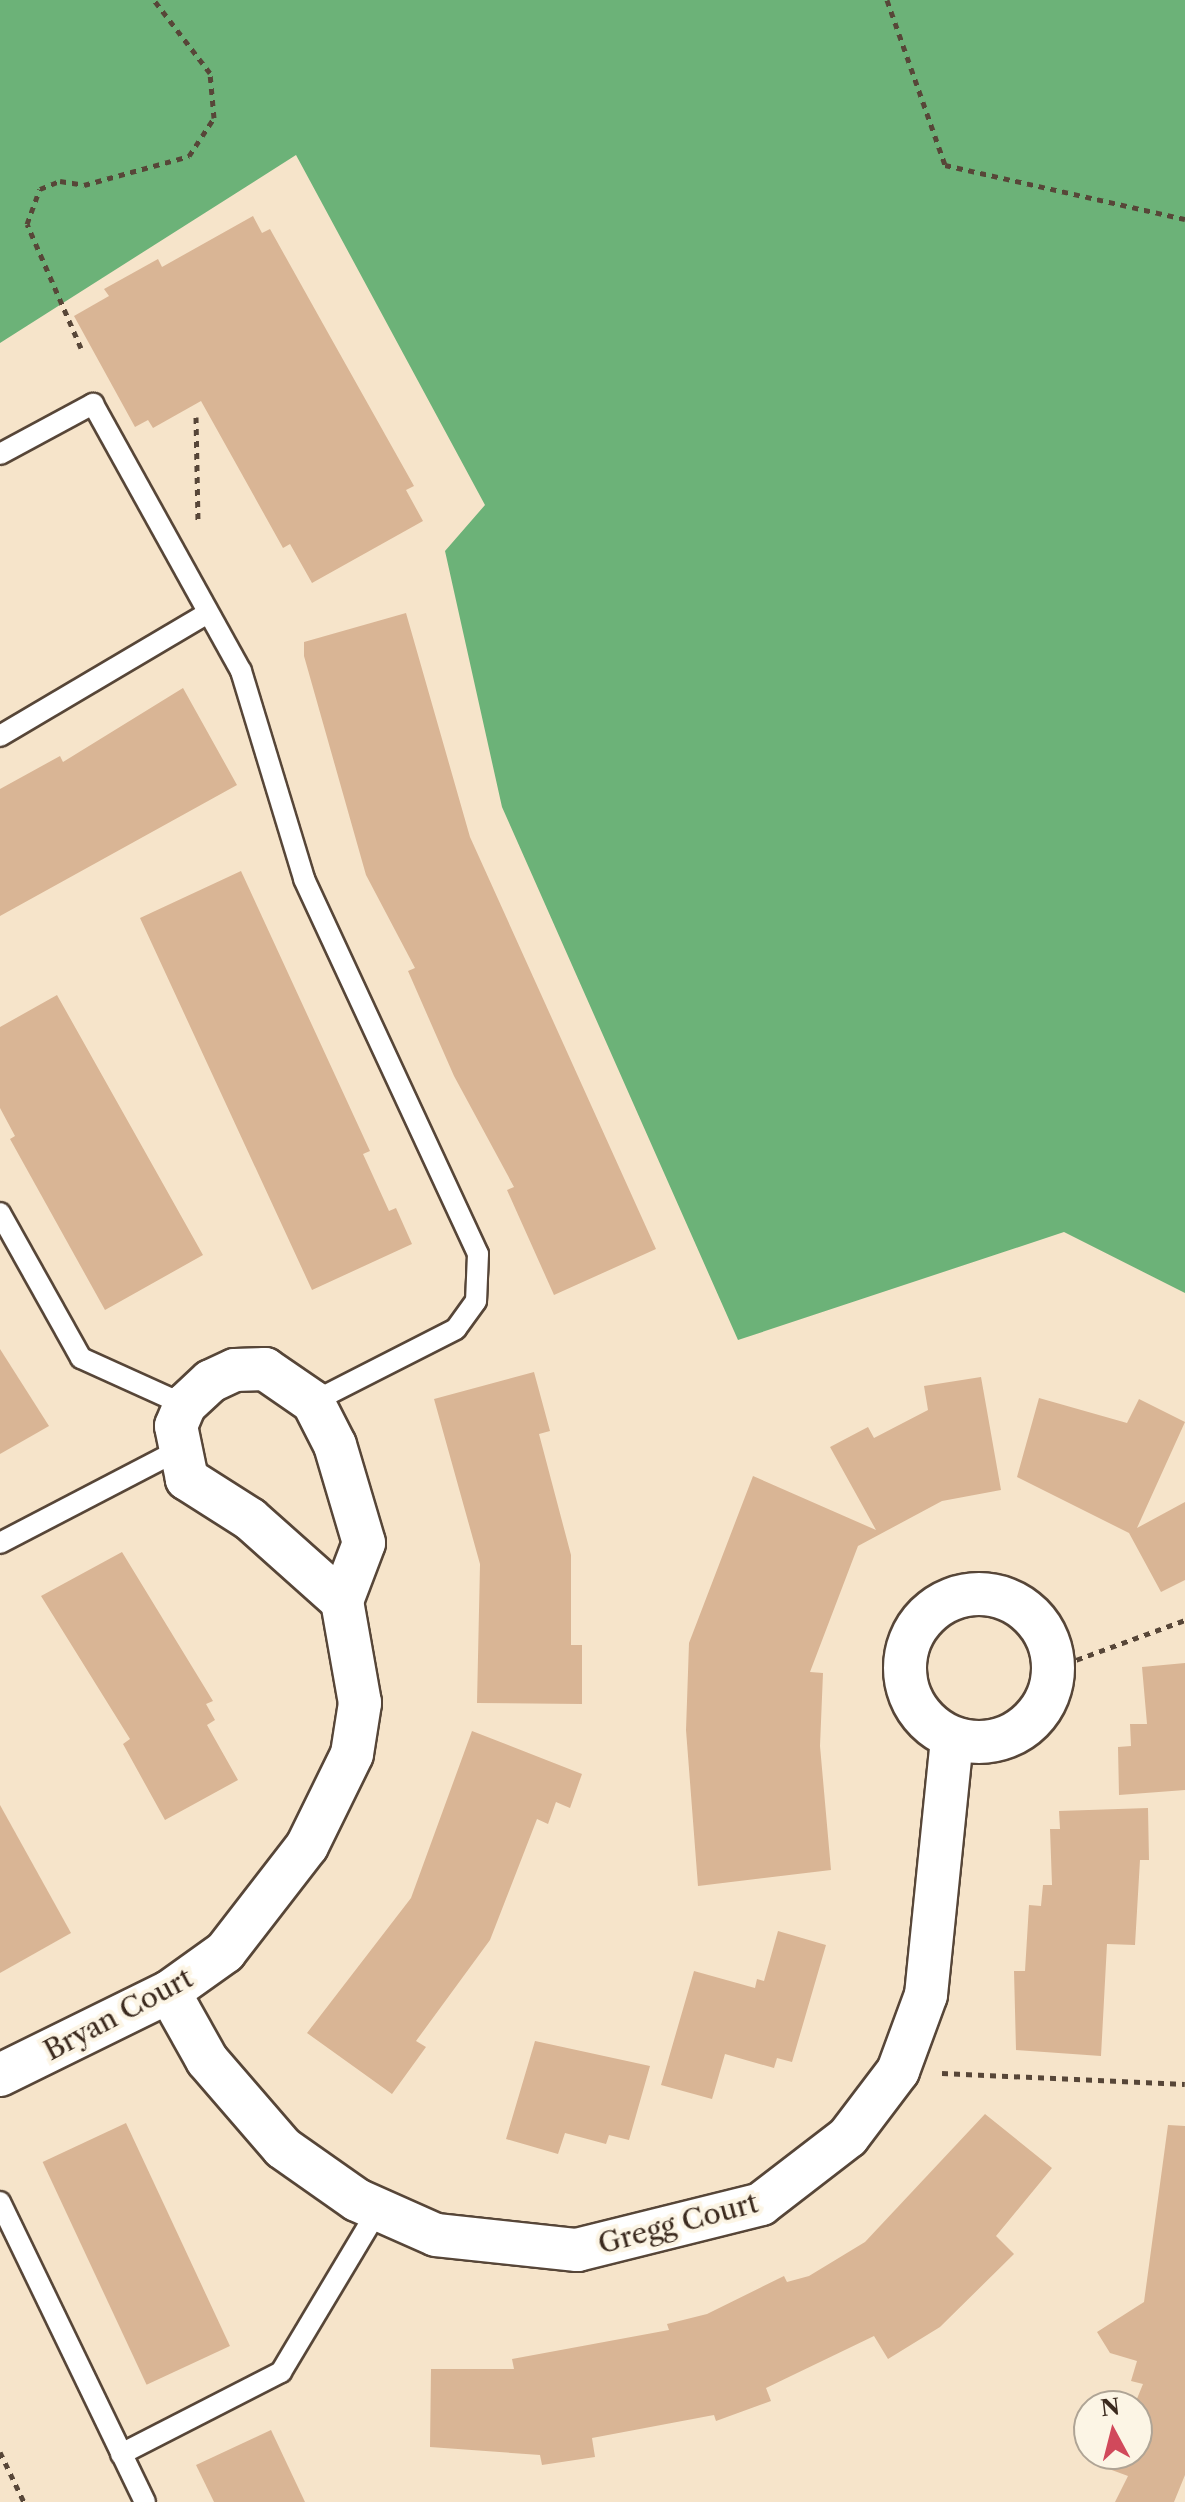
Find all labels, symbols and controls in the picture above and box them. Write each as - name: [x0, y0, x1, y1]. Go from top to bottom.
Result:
- street label: Bryan Court: [38, 1961, 198, 2067]
- street label: Gregg Court: [594, 2186, 762, 2260]
- north arrow: [1073, 2390, 1153, 2470]
- text: N: [1099, 2393, 1121, 2422]

